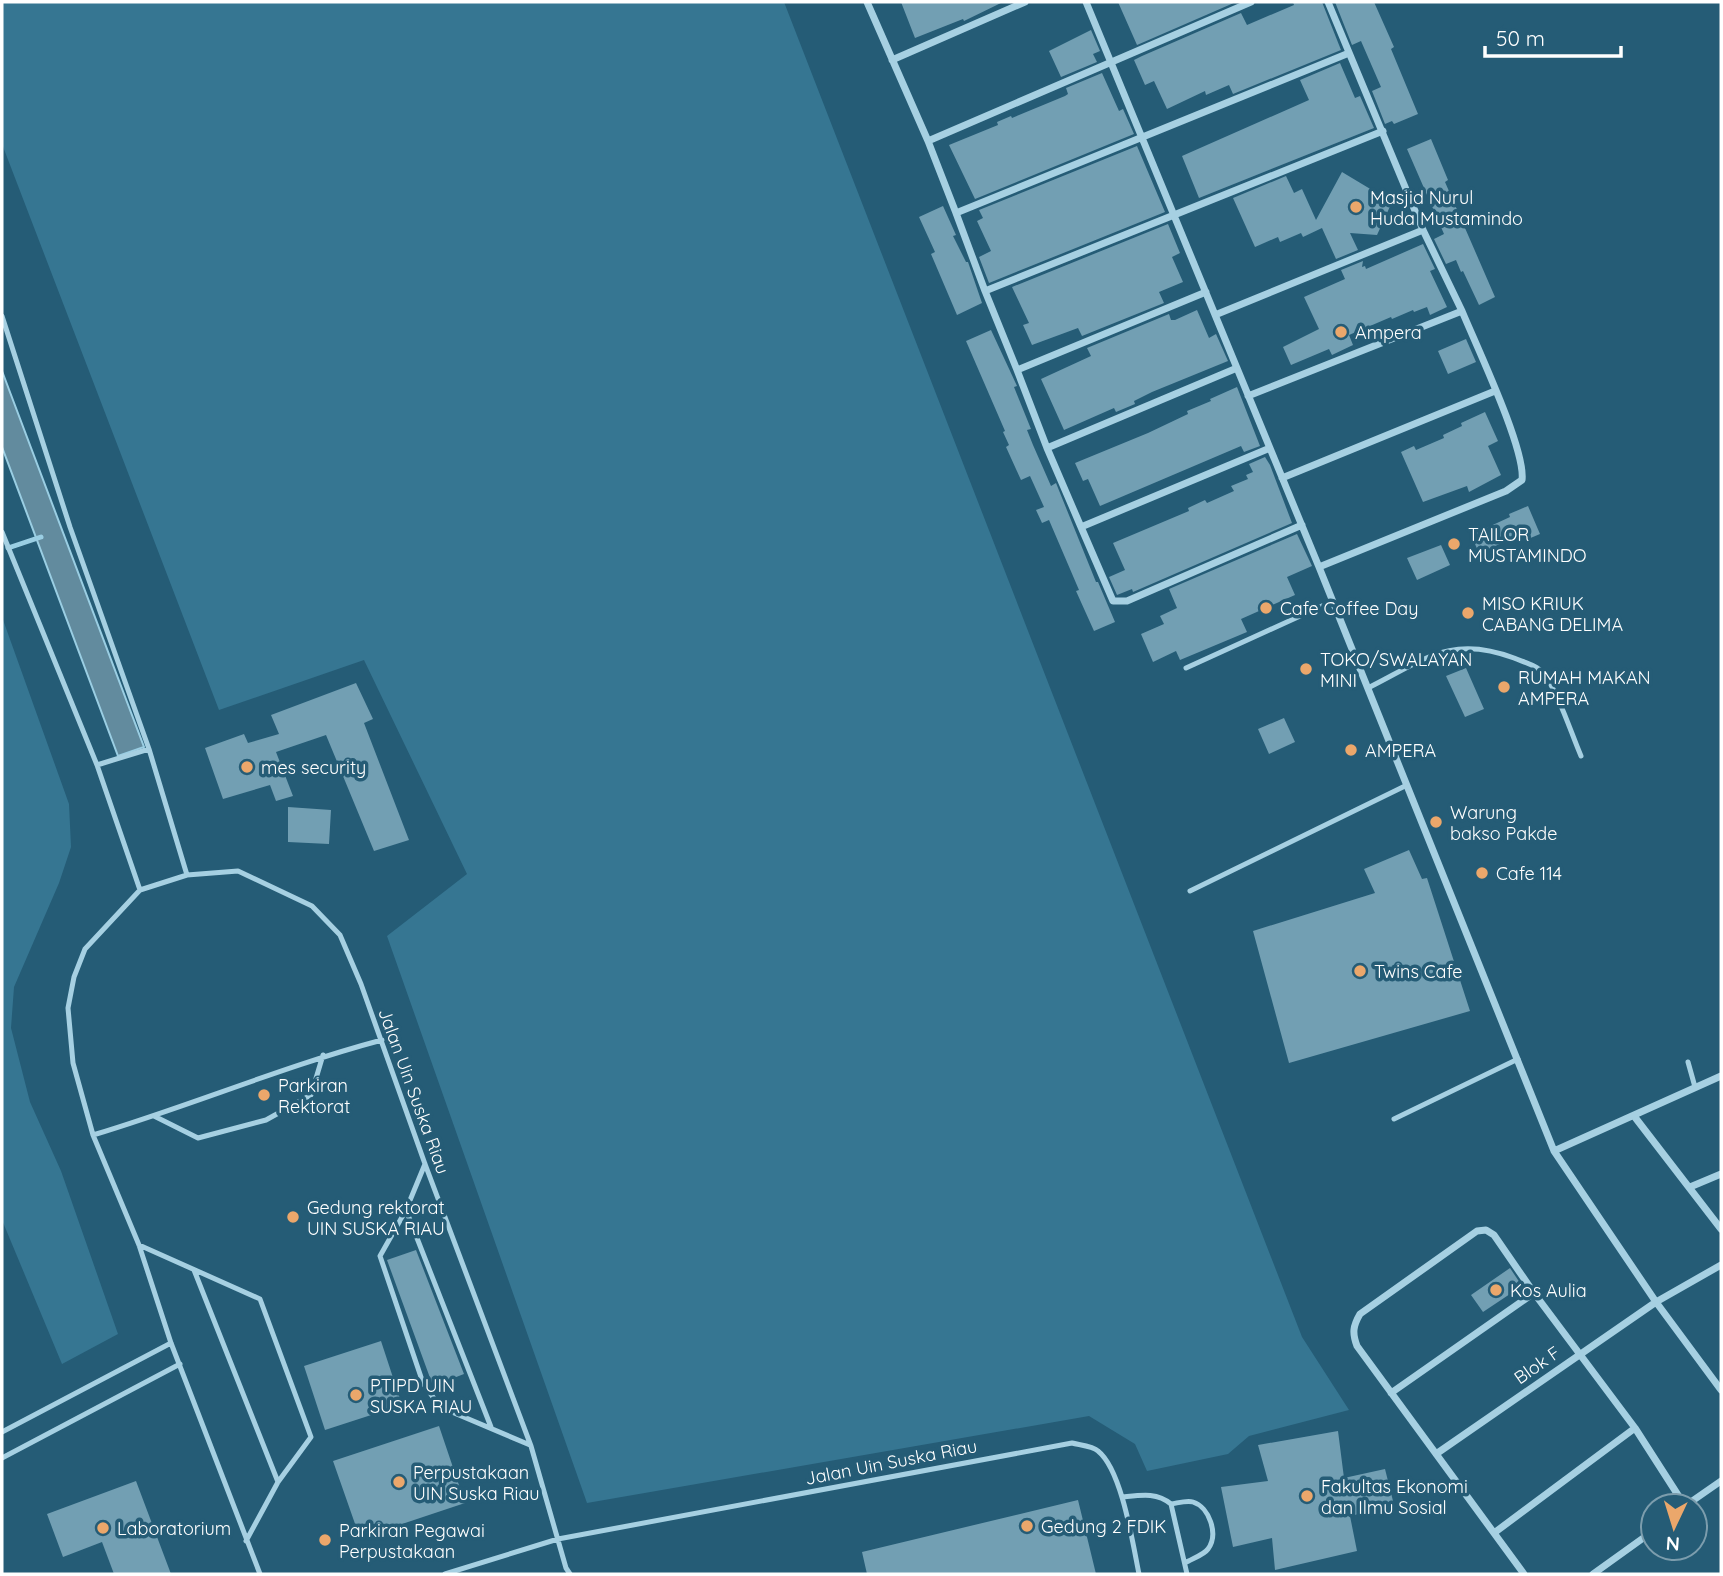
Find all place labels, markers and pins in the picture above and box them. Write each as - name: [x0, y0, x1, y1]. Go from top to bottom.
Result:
- place label: Masjid Nurul Huda Mustamindo: [1370, 186, 1523, 230]
- marker: Masjid Nurul Huda Mustamindo: [1348, 199, 1364, 215]
- place label: Ampera: [1355, 321, 1422, 344]
- marker: Ampera: [1333, 324, 1349, 340]
- place label: TAILOR MUSTAMINDO: [1468, 523, 1587, 567]
- marker: TAILOR MUSTAMINDO: [1446, 536, 1462, 552]
- place label: MISO KRIUK CABANG DELIMA: [1482, 592, 1623, 636]
- place label: Cafe Coffee Day: [1280, 597, 1418, 620]
- marker: Cafe Coffee Day: [1258, 600, 1274, 616]
- marker: MISO KRIUK CABANG DELIMA: [1460, 605, 1476, 621]
- place label: TOKO/SWALAYAN MINI: [1320, 648, 1472, 692]
- marker: TOKO/SWALAYAN MINI: [1298, 661, 1314, 677]
- place label: RUMAH MAKAN AMPERA: [1518, 666, 1651, 710]
- marker: RUMAH MAKAN AMPERA: [1496, 679, 1512, 695]
- place label: AMPERA: [1365, 739, 1437, 762]
- marker: AMPERA: [1343, 742, 1359, 758]
- place label: mes security: [261, 756, 366, 779]
- marker: mes security: [239, 759, 255, 775]
- place label: Warung bakso Pakde: [1450, 801, 1557, 845]
- marker: Warung bakso Pakde: [1428, 814, 1444, 830]
- place label: Cafe 114: [1496, 862, 1562, 885]
- marker: Cafe 114: [1474, 865, 1490, 881]
- place label: Twins Cafe: [1374, 960, 1463, 983]
- marker: Twins Cafe: [1352, 963, 1368, 979]
- place label: Parkiran Rektorat: [278, 1074, 350, 1118]
- marker: Parkiran Rektorat: [256, 1087, 272, 1103]
- place label: Gedung rektorat UIN SUSKA RIAU: [307, 1196, 445, 1240]
- marker: Gedung rektorat UIN SUSKA RIAU: [285, 1209, 301, 1225]
- place label: Kos Aulia: [1510, 1279, 1587, 1302]
- marker: Kos Aulia: [1488, 1282, 1504, 1298]
- place label: PTIPD UIN SUSKA RIAU: [370, 1374, 472, 1418]
- marker: PTIPD UIN SUSKA RIAU: [348, 1387, 364, 1403]
- place label: Perpustakaan UIN Suska Riau: [413, 1461, 539, 1505]
- marker: Perpustakaan UIN Suska Riau: [391, 1474, 407, 1490]
- place label: Fakultas Ekonomi dan Ilmu Sosial: [1321, 1475, 1468, 1519]
- marker: Fakultas Ekonomi dan Ilmu Sosial: [1299, 1488, 1315, 1504]
- place label: Gedung 2 FDIK: [1041, 1515, 1166, 1538]
- place label: Laboratorium: [117, 1517, 231, 1540]
- marker: Gedung 2 FDIK: [1019, 1518, 1035, 1534]
- place label: Parkiran Pegawai Perpustakaan: [339, 1519, 485, 1563]
- marker: Laboratorium: [95, 1520, 111, 1536]
- marker: Parkiran Pegawai Perpustakaan: [317, 1532, 333, 1548]

